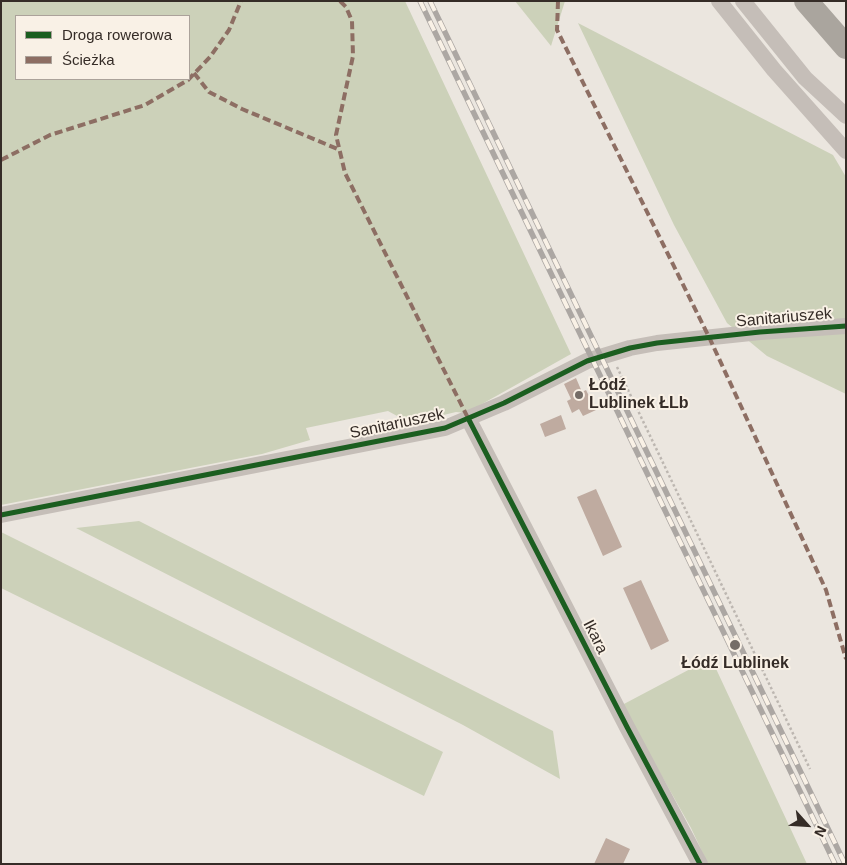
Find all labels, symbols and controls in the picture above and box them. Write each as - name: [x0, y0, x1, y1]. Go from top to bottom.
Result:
- legend: [15, 15, 190, 80]
- text: Droga rowerowa: [62, 26, 172, 43]
- text: Ścieżka: [62, 51, 115, 68]
- street label: Sanitariuszek: [735, 304, 833, 332]
- place label: Łódź Lublinek ŁLb: [589, 376, 689, 414]
- marker: Łódź Lublinek ŁLb: [573, 389, 585, 401]
- street label: Sanitariuszek: [348, 405, 446, 443]
- street label: Ikara: [578, 617, 612, 657]
- marker: Łódź Lublinek: [728, 638, 742, 652]
- place label: Łódź Lublinek: [681, 654, 789, 674]
- north arrow: [782, 800, 832, 850]
- text: N: [811, 824, 830, 840]

